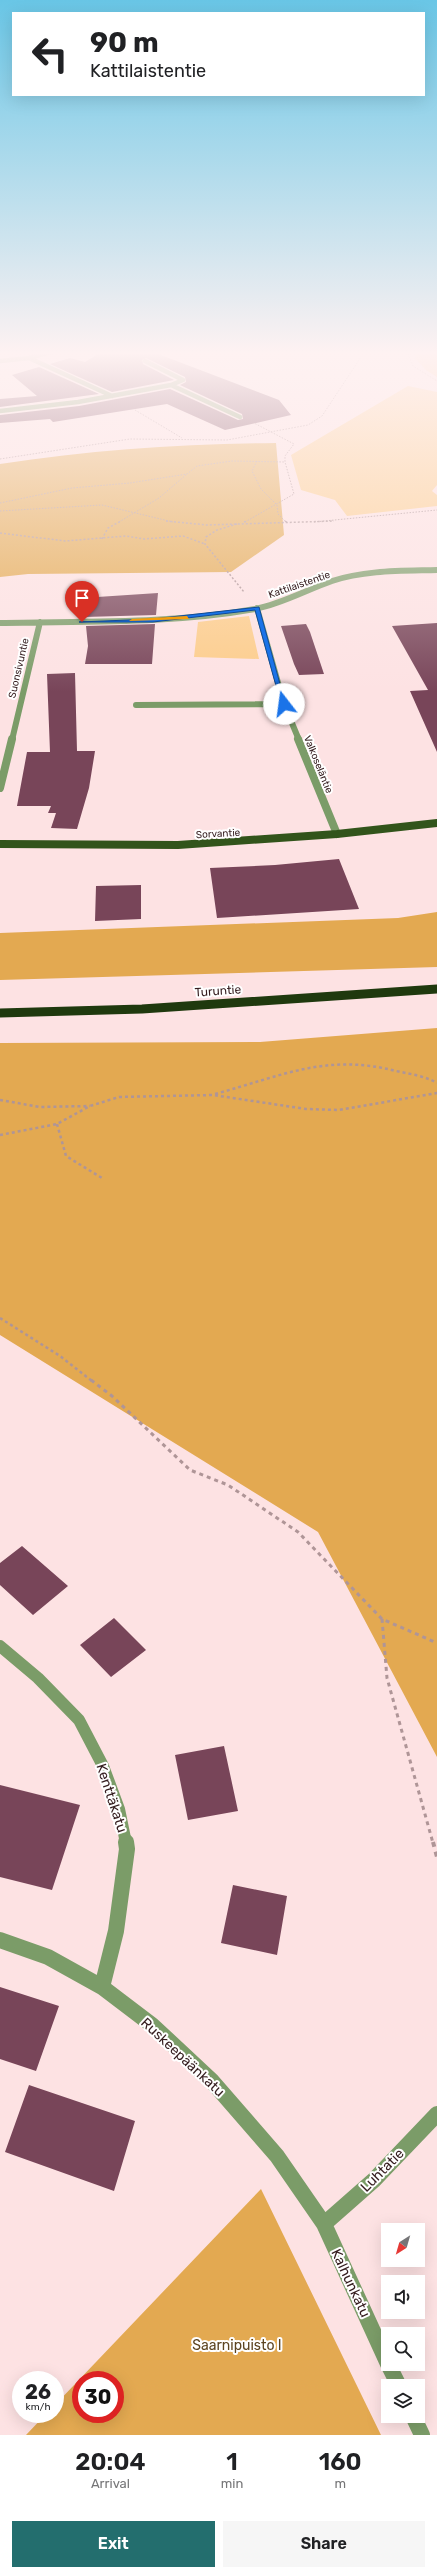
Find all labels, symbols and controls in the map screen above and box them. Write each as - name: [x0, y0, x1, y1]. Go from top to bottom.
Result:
- text: 90 m: [90, 26, 159, 59]
- icon: left: [24, 28, 76, 80]
- text: Kattilaistentie: [90, 60, 206, 82]
- street label: Kattilaistentie: [267, 569, 332, 601]
- pin: [65, 581, 99, 622]
- icon: arrive: [71, 587, 93, 609]
- street label: Suonsivuntie: [6, 637, 32, 699]
- position arrow: [263, 683, 305, 725]
- street label: Valkoseläntie: [301, 734, 335, 795]
- street label: Sorvantie: [195, 827, 241, 841]
- street label: Turuntie: [194, 982, 242, 1000]
- street label: Kenttäkatu: [92, 1762, 131, 1835]
- street label: Ruskeepäänkatu: [137, 2014, 228, 2100]
- street label: Luhtatie: [357, 2145, 408, 2196]
- north arrow: [381, 2223, 425, 2267]
- map controls: [381, 2223, 425, 2423]
- street label: Kalhunkatu: [327, 2246, 374, 2320]
- button: sound: [381, 2275, 425, 2319]
- button: search: [381, 2327, 425, 2371]
- park label: Saarnipuisto I: [192, 2337, 282, 2354]
- speed limit sign: 30: [72, 2371, 124, 2423]
- button: layers: [381, 2379, 425, 2423]
- text: 26: [25, 2380, 51, 2404]
- text: km/h: [26, 2401, 50, 2413]
- text: 20:04: [75, 2448, 145, 2476]
- text: 1: [226, 2448, 238, 2476]
- text: 160: [319, 2448, 362, 2476]
- text: Arrival: [91, 2476, 130, 2491]
- text: min: [221, 2476, 243, 2491]
- text: m: [334, 2476, 346, 2491]
- button: Exit: [12, 2521, 215, 2567]
- button: Share: [223, 2521, 425, 2567]

